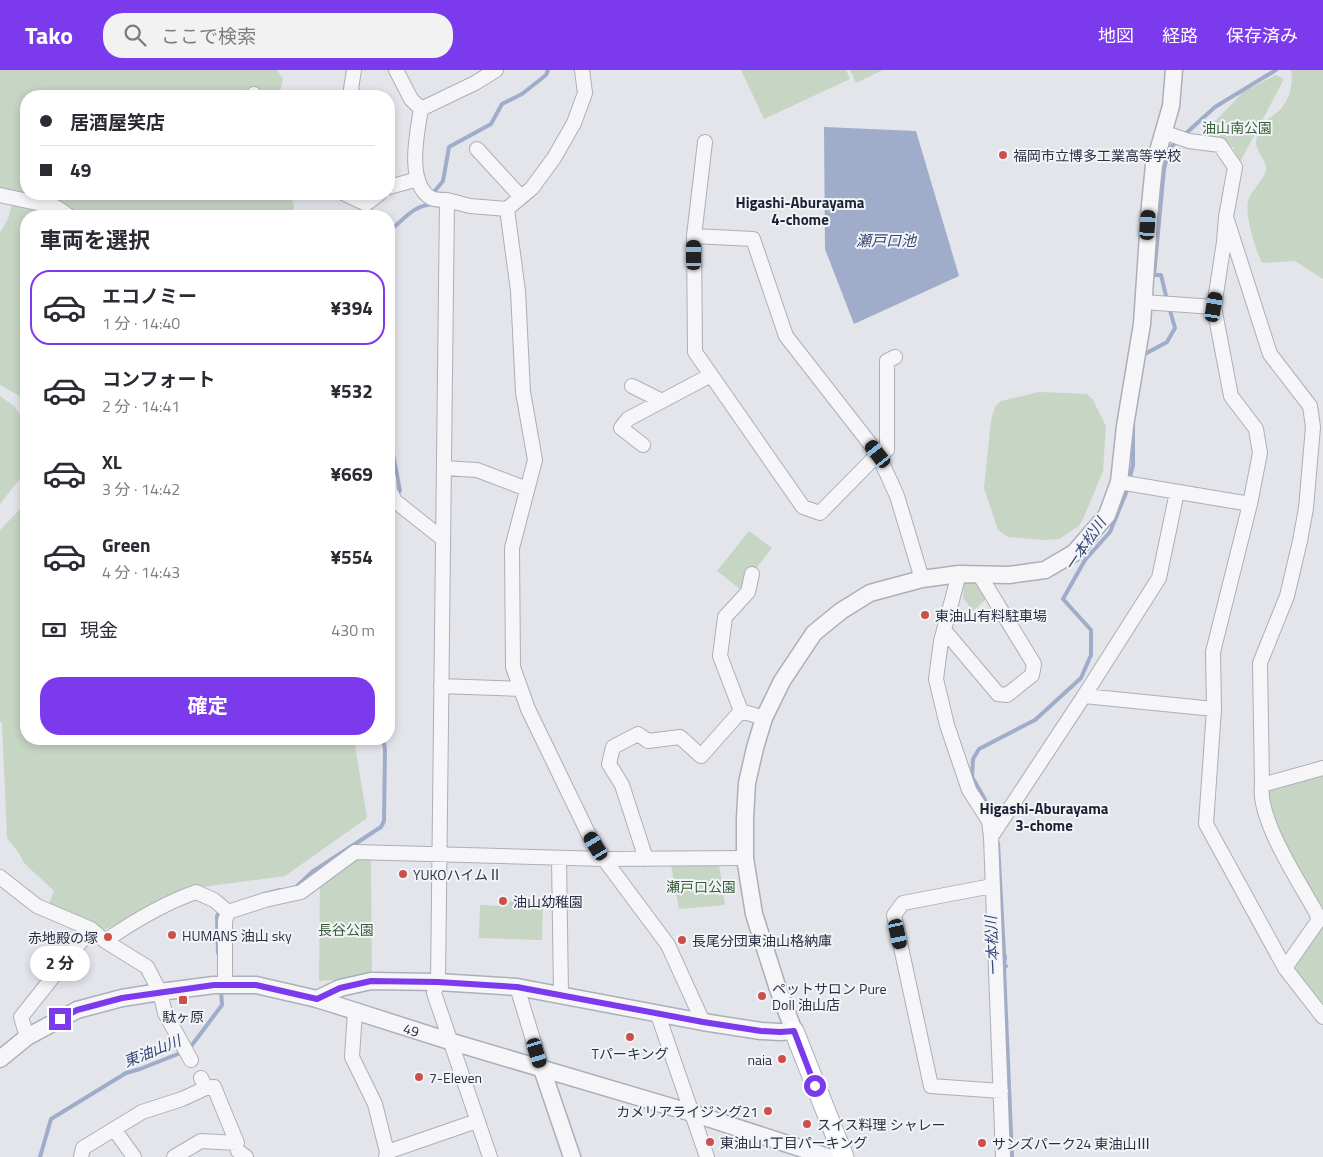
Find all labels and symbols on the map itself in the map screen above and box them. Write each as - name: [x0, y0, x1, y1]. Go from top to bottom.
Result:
- park label: 油山南公園: [1202, 117, 1272, 138]
- place label: 福岡市立博多工業高等学校: [1013, 145, 1181, 166]
- marker: 福岡市立博多工業高等学校: [997, 149, 1009, 161]
- district label: Higashi-Aburayama 4-chome: [736, 191, 865, 231]
- car: [1139, 210, 1156, 240]
- water label: 瀬戸口池: [856, 229, 918, 252]
- car: [686, 240, 701, 270]
- car: [1204, 291, 1223, 323]
- car: [862, 438, 893, 470]
- water label: 一本松川: [1059, 511, 1112, 575]
- place label: 東油山有料駐車場: [935, 605, 1047, 626]
- marker: 東油山有料駐車場: [919, 609, 931, 621]
- district label: Higashi-Aburayama 3-chome: [980, 797, 1109, 837]
- car: [581, 829, 610, 863]
- place label: YUKOハイムⅡ: [413, 864, 502, 885]
- marker: YUKOハイムⅡ: [397, 868, 409, 880]
- park label: 瀬戸口公園: [666, 876, 736, 897]
- place label: 油山幼稚園: [513, 891, 583, 912]
- marker: 油山幼稚園: [497, 895, 509, 907]
- water label: 一本松川: [979, 913, 1005, 977]
- car: [887, 918, 908, 950]
- park label: 長谷公園: [318, 919, 374, 940]
- place label: HUMANS 油山 sky: [182, 925, 292, 946]
- place label: 赤地殿の塚: [28, 927, 98, 948]
- marker: HUMANS 油山 sky: [166, 929, 178, 941]
- place label: 長尾分団東油山格納庫: [692, 930, 832, 951]
- marker: 赤地殿の塚: [102, 931, 114, 943]
- marker: 長尾分団東油山格納庫: [676, 934, 688, 946]
- callout: 2 分: [30, 946, 90, 982]
- place label: ペットサロン Pure Doll 油山店: [772, 978, 887, 1015]
- marker: ペットサロン Pure Doll 油山店: [756, 990, 768, 1002]
- marker: 駄ヶ原: [177, 994, 189, 1006]
- place label: 駄ヶ原: [162, 1006, 204, 1027]
- route end: [49, 1008, 71, 1030]
- street label: 49: [401, 1017, 422, 1042]
- water label: 東油山川: [120, 1028, 186, 1073]
- marker: Tパーキング: [624, 1031, 636, 1043]
- car: [525, 1036, 548, 1070]
- place label: Tパーキング: [592, 1043, 668, 1064]
- place label: naia: [747, 1049, 772, 1070]
- marker: naia: [776, 1053, 788, 1065]
- place label: 7-Eleven: [429, 1067, 482, 1088]
- marker: 7-Eleven: [413, 1071, 425, 1083]
- route start: [804, 1075, 826, 1097]
- place label: カメリアライジング21: [616, 1101, 758, 1122]
- marker: カメリアライジング21: [762, 1105, 774, 1117]
- place label: スイス料理 シャレー: [817, 1114, 946, 1135]
- marker: スイス料理 シャレー: [801, 1118, 813, 1130]
- place label: 東油山1丁目パーキング: [720, 1132, 867, 1153]
- place label: サンズパーク24 東油山Ⅲ: [992, 1133, 1150, 1154]
- marker: 東油山1丁目パーキング: [704, 1136, 716, 1148]
- marker: サンズパーク24 東油山Ⅲ: [976, 1137, 988, 1149]

